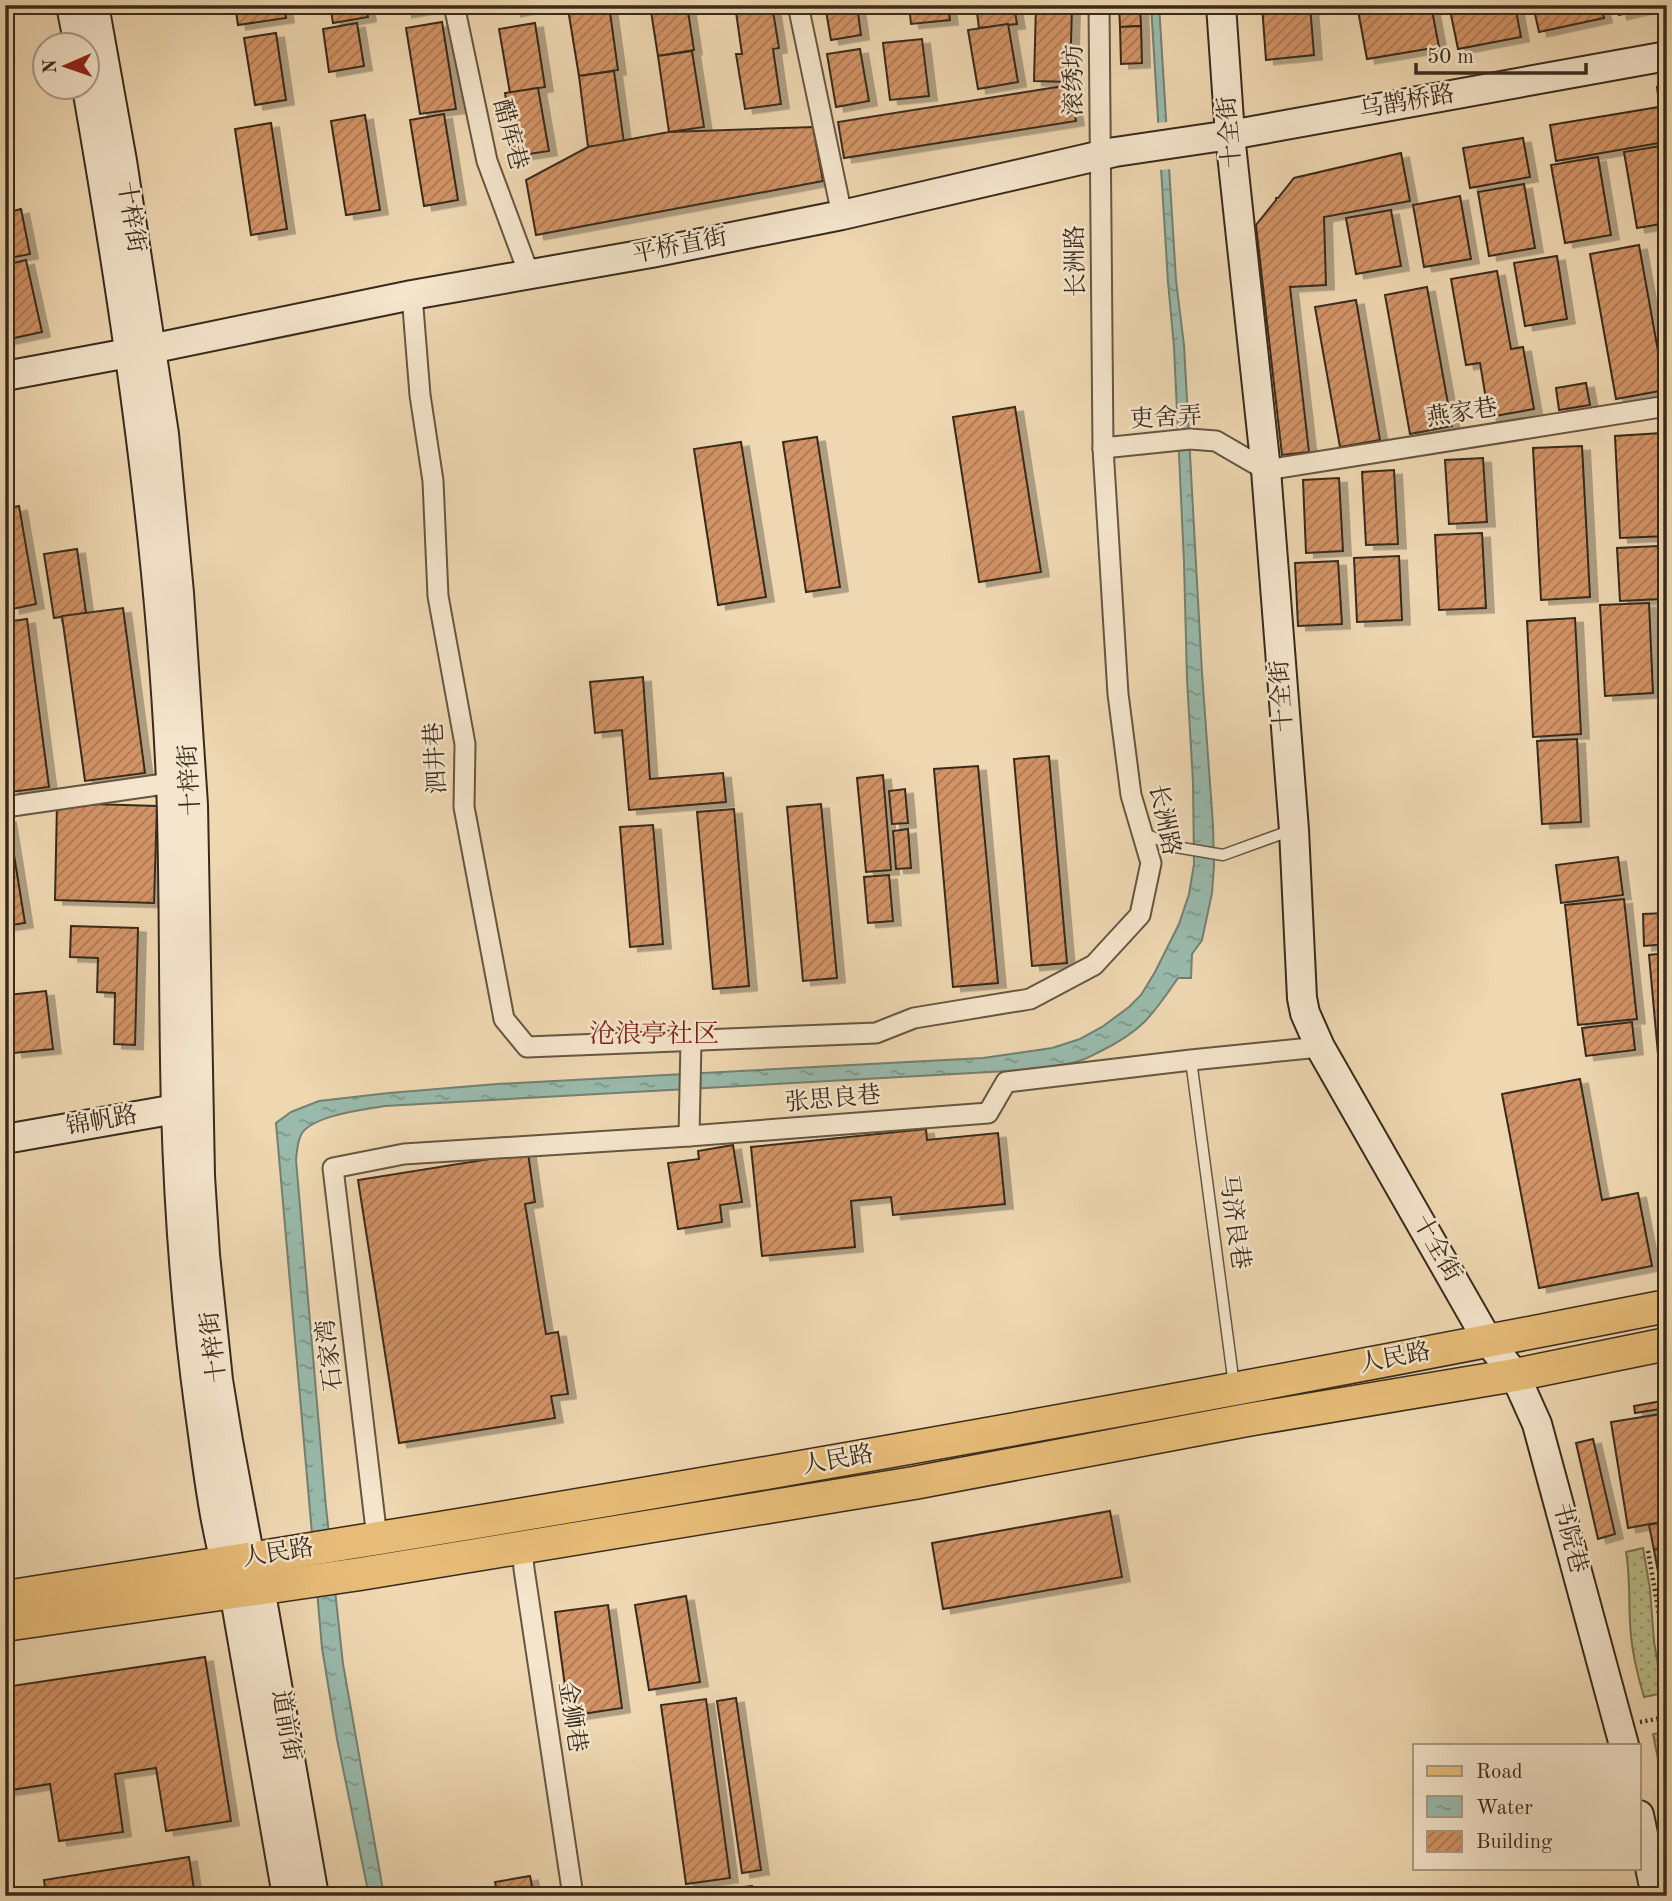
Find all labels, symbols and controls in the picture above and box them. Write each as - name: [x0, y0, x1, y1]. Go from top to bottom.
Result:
- north arrow: [32, 32, 102, 102]
- scale bar: [1416, 32, 1586, 76]
- street label: 滚绣坊: [1060, 44, 1087, 116]
- text: 50 m: [1427, 47, 1474, 68]
- text: N: [42, 58, 61, 74]
- street label: 乌鹊桥路: [1357, 80, 1456, 123]
- street label: 十全街: [1213, 95, 1246, 169]
- street label: 醋库巷: [488, 96, 533, 173]
- street label: 十梓街: [113, 179, 150, 254]
- street label: 平桥直街: [630, 223, 729, 268]
- street label: 长洲路: [1061, 225, 1090, 297]
- street label: 燕家巷: [1424, 394, 1499, 431]
- street label: 吏舍弄: [1129, 402, 1203, 433]
- street label: 十全街: [1266, 659, 1297, 733]
- street label: 泗井巷: [420, 721, 451, 795]
- street label: 十梓街: [174, 743, 205, 817]
- street label: 长洲路: [1144, 782, 1185, 858]
- district label: 沧浪亭社区: [589, 1020, 719, 1048]
- street label: 张思良巷: [784, 1081, 882, 1116]
- street label: 锦帆路: [64, 1101, 140, 1140]
- street label: 马济良巷: [1214, 1172, 1255, 1271]
- street label: 十全街: [1408, 1210, 1467, 1286]
- street label: 十梓街: [196, 1310, 231, 1385]
- street label: 石家湾: [312, 1318, 347, 1393]
- street label: 人民路: [1357, 1337, 1433, 1378]
- street label: 人民路: [800, 1440, 876, 1479]
- street label: 书院巷: [1548, 1499, 1593, 1576]
- street label: 人民路: [240, 1534, 315, 1571]
- street label: 金狮巷: [554, 1679, 591, 1754]
- street label: 道前街: [267, 1688, 306, 1764]
- legend: [1413, 1744, 1640, 1870]
- text: Road: [1476, 1762, 1523, 1783]
- text: Water: [1476, 1798, 1533, 1819]
- text: Building: [1476, 1832, 1553, 1853]

